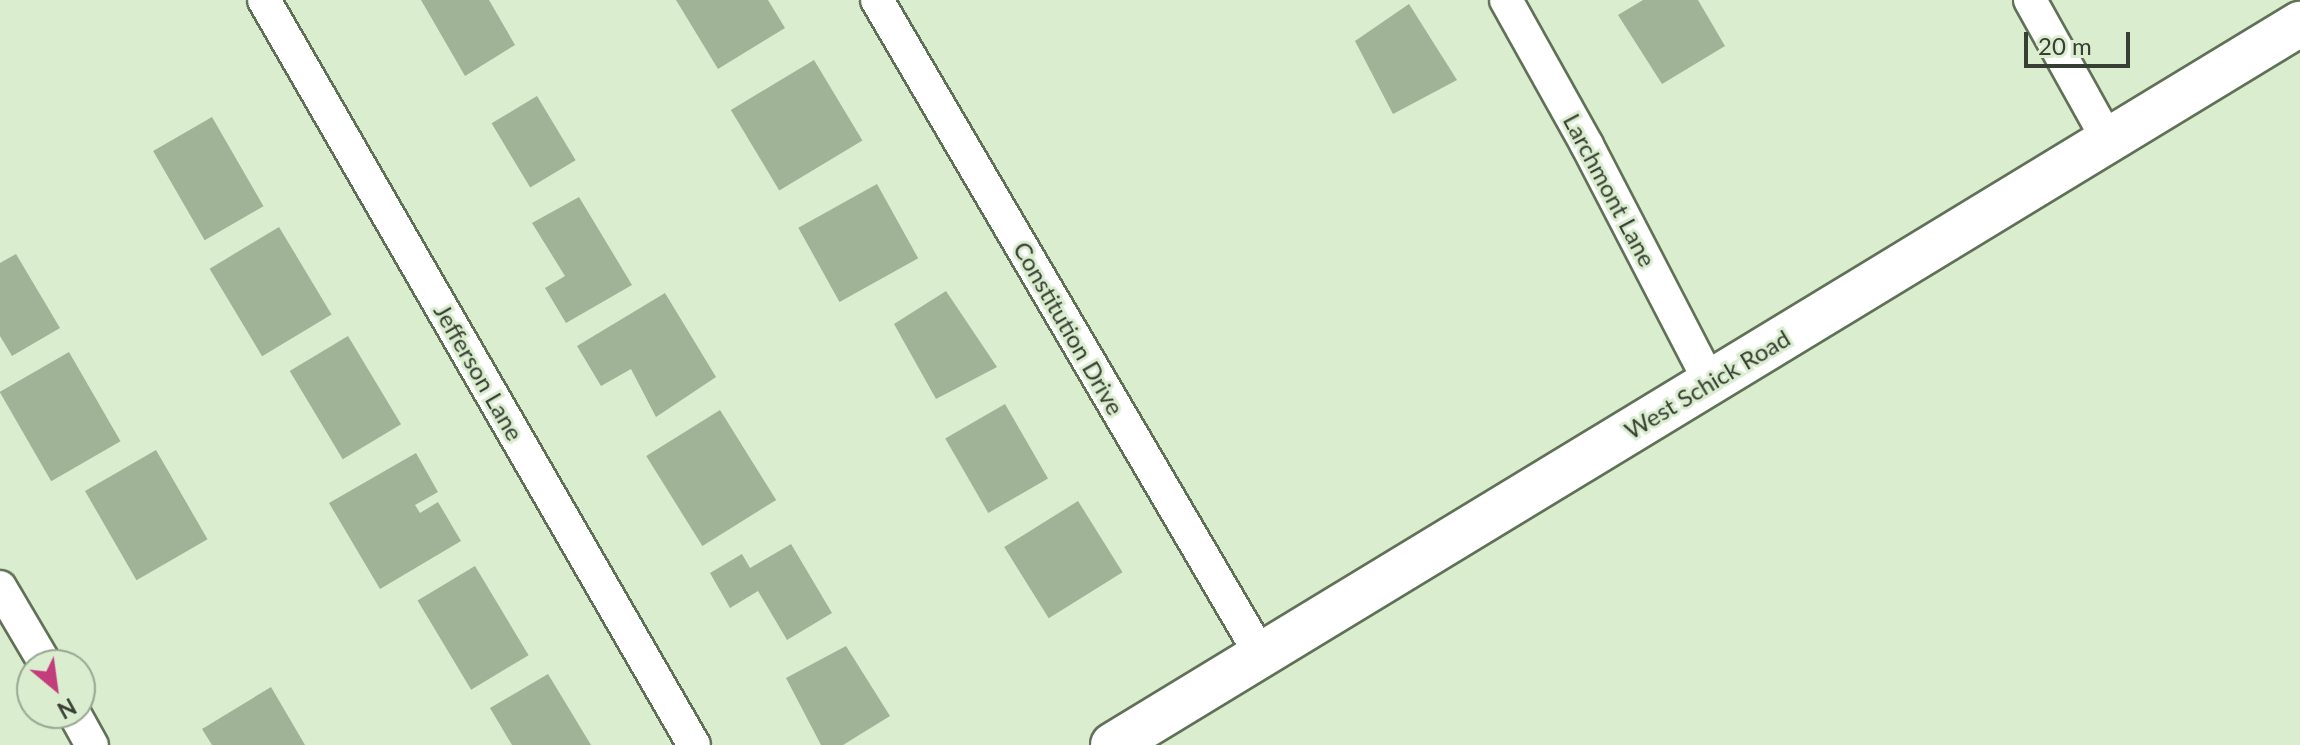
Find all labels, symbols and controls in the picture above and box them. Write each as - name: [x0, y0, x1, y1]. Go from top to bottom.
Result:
- scale bar: [2028, 16, 2134, 66]
- text: 20 m: [2038, 31, 2092, 60]
- street label: Larchmont Lane: [1558, 109, 1662, 271]
- street label: Constitution Drive: [1008, 236, 1130, 420]
- street label: Jefferson Lane: [428, 299, 530, 445]
- street label: West Schick Road: [1619, 323, 1795, 445]
- north arrow: [16, 649, 96, 729]
- text: N: [53, 693, 81, 725]

